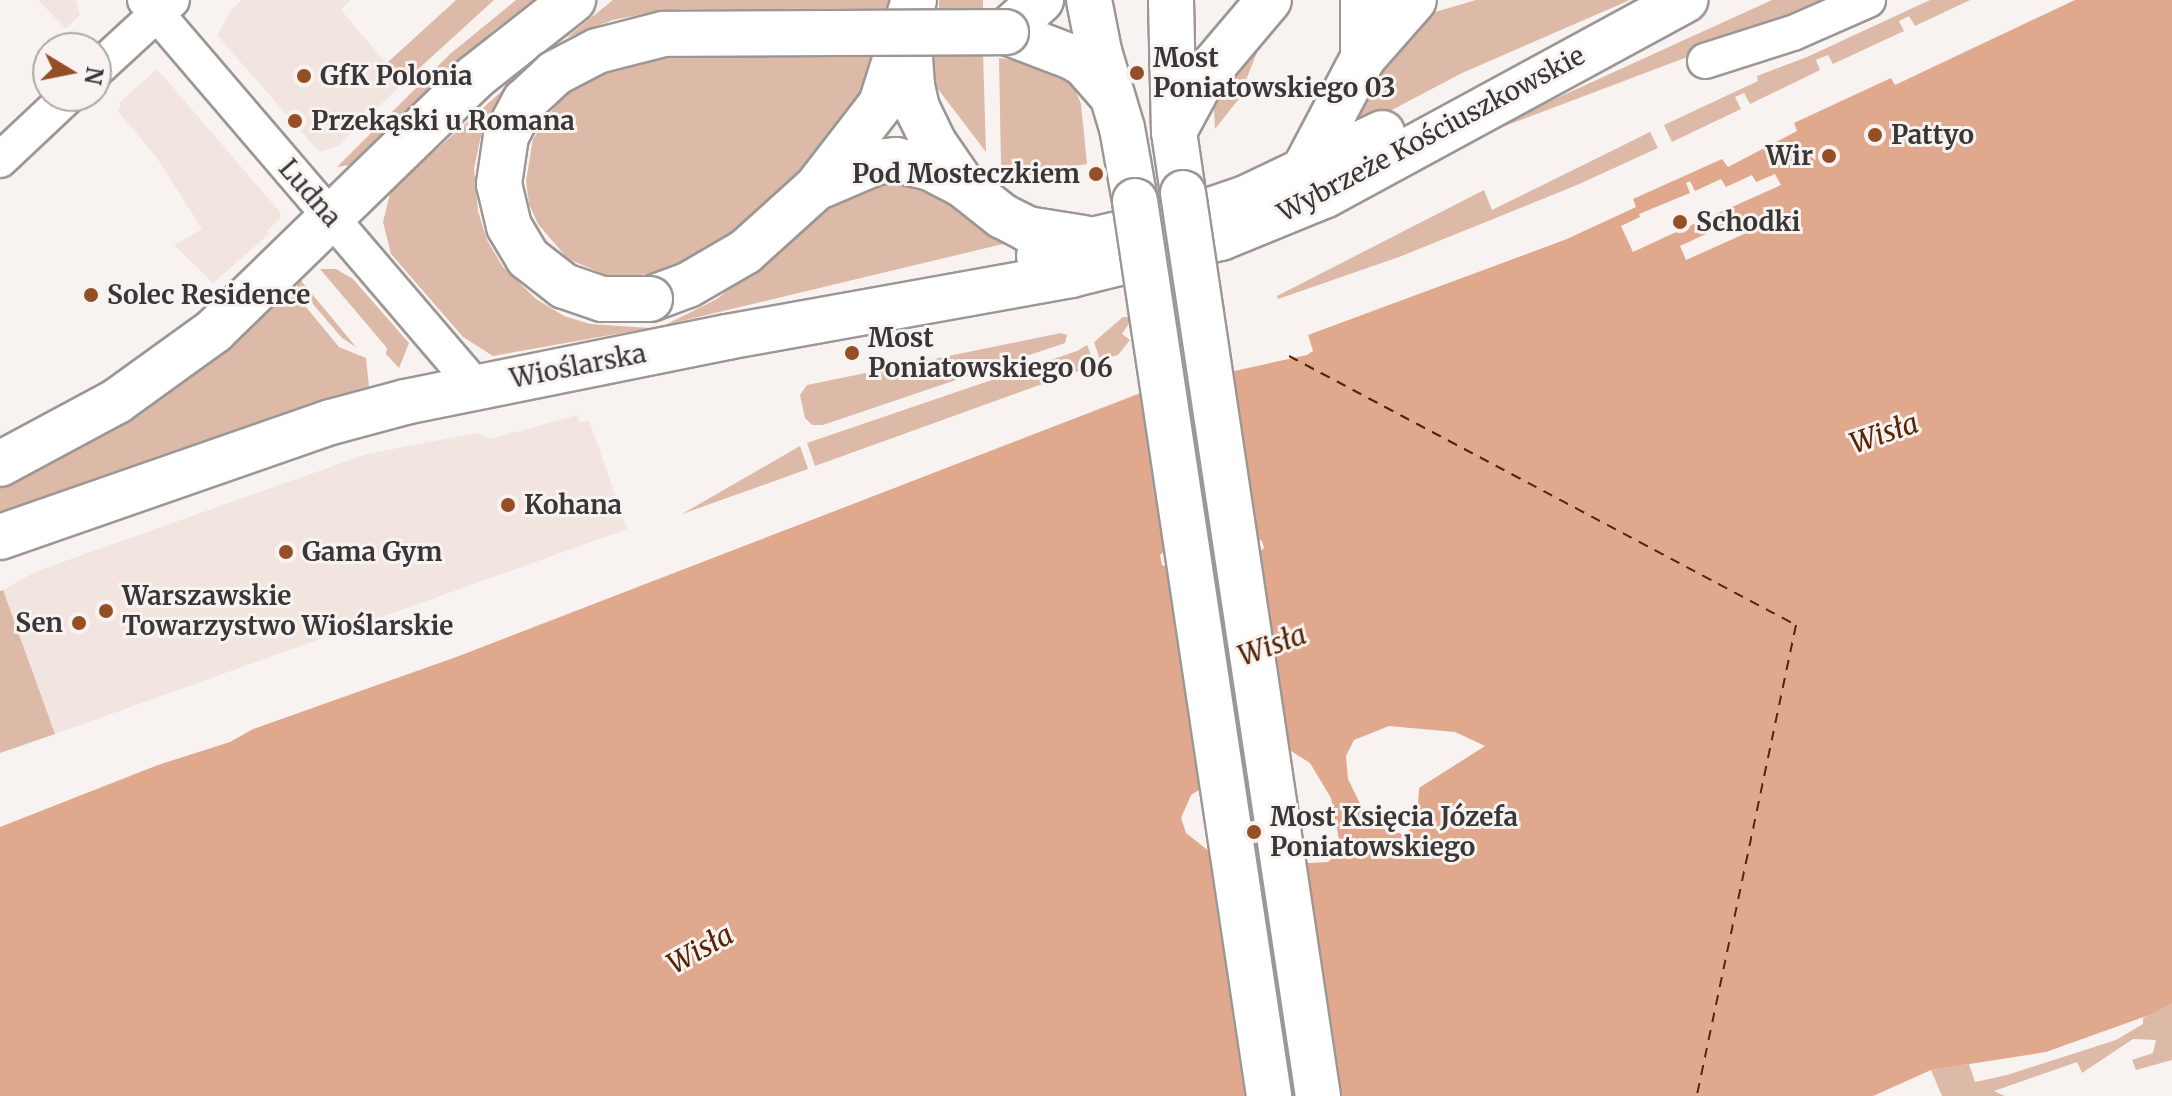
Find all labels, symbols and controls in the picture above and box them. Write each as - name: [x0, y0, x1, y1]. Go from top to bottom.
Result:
- north arrow: [32, 32, 112, 112]
- street label: Wybrzeże Kościuszkowskie: [1272, 40, 1590, 228]
- place label: Most Poniatowskiego 03: [1153, 42, 1396, 104]
- place label: GfK Polonia: [320, 60, 473, 92]
- marker: Most Poniatowskiego 03: [1128, 64, 1146, 82]
- text: N: [78, 65, 109, 87]
- marker: GfK Polonia: [295, 67, 313, 85]
- place label: Przekąski u Romana: [311, 105, 575, 137]
- marker: Przekąski u Romana: [286, 112, 304, 130]
- place label: Pattyo: [1891, 119, 1974, 151]
- marker: Pattyo: [1866, 126, 1884, 144]
- place label: Wir: [1766, 140, 1813, 172]
- marker: Wir: [1820, 147, 1838, 165]
- street label: Ludna: [272, 153, 348, 233]
- place label: Pod Mosteczkiem: [852, 158, 1080, 190]
- marker: Pod Mosteczkiem: [1087, 165, 1105, 183]
- place label: Schodki: [1696, 206, 1800, 238]
- marker: Schodki: [1671, 213, 1689, 231]
- place label: Solec Residence: [107, 279, 310, 311]
- marker: Solec Residence: [82, 286, 100, 304]
- place label: Most Poniatowskiego 06: [868, 322, 1113, 384]
- street label: Wioślarska: [507, 338, 649, 394]
- marker: Most Poniatowskiego 06: [843, 344, 861, 362]
- water label: Wisła: [1845, 406, 1923, 460]
- place label: Kohana: [524, 489, 622, 521]
- marker: Kohana: [499, 496, 517, 514]
- place label: Gama Gym: [302, 536, 442, 568]
- marker: Gama Gym: [277, 543, 295, 561]
- place label: Warszawskie Towarzystwo Wioślarskie: [122, 580, 453, 642]
- marker: Warszawskie Towarzystwo Wioślarskie: [97, 602, 115, 620]
- place label: Sen: [15, 607, 63, 639]
- marker: Sen: [70, 614, 88, 632]
- water label: Wisła: [1233, 617, 1311, 673]
- place label: Most Księcia Józefa Poniatowskiego: [1270, 801, 1518, 862]
- marker: Most Księcia Józefa Poniatowskiego: [1245, 823, 1263, 841]
- water label: Wisła: [661, 917, 739, 981]

